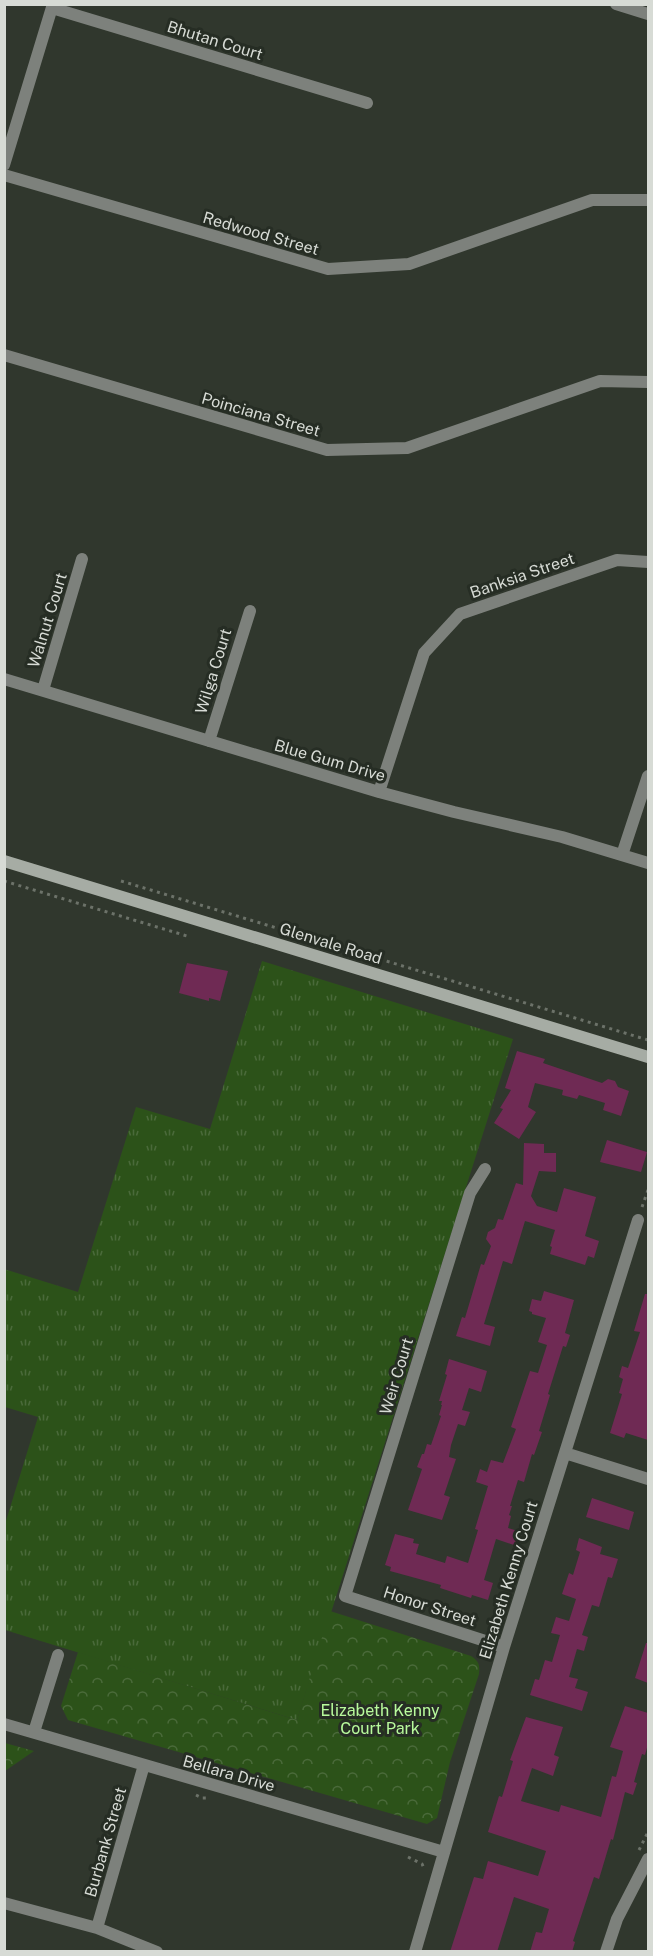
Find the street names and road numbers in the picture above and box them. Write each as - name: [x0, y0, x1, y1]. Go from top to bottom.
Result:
- street label: Bhutan Court: [165, 17, 265, 64]
- street label: Redwood Street: [201, 208, 321, 259]
- street label: Poinciana Street: [199, 388, 322, 440]
- street label: Banksia Street: [467, 549, 577, 602]
- street label: Walnut Court: [24, 570, 71, 670]
- street label: Wilga Court: [191, 626, 235, 716]
- street label: Blue Gum Drive: [272, 736, 388, 785]
- street label: Glenvale Road: [277, 919, 384, 968]
- street label: Weir Court: [376, 1335, 417, 1417]
- street label: Elizabeth Kenny Court: [475, 1499, 542, 1662]
- street label: Honor Street: [381, 1583, 479, 1630]
- street label: Bellara Drive: [181, 1751, 277, 1796]
- street label: Burbank Street: [81, 1785, 130, 1899]

